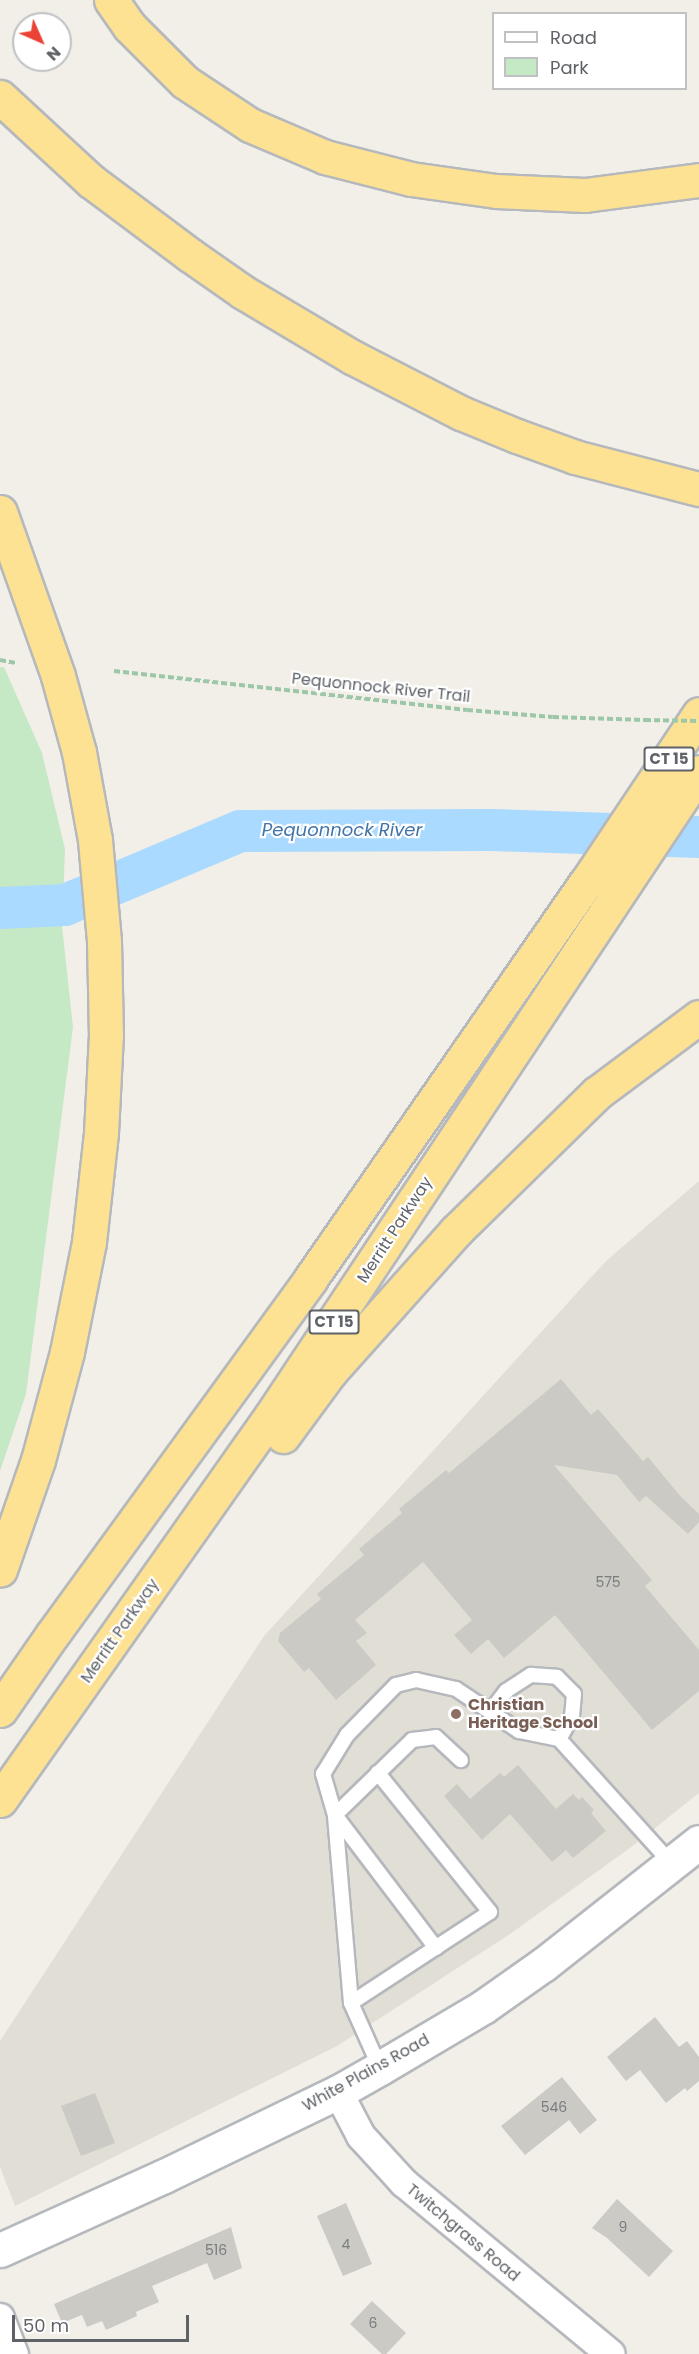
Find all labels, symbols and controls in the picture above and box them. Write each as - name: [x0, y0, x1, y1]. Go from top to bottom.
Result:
- north arrow: [12, 12, 72, 72]
- legend: [492, 12, 687, 90]
- text: Road: [550, 25, 597, 50]
- text: N: [41, 41, 66, 66]
- text: Park: [550, 55, 589, 80]
- street label: Pequonnock River Trail: [291, 669, 471, 707]
- road number: CT 15: [644, 747, 694, 771]
- water label: Pequonnock River: [262, 819, 422, 841]
- street label: Merritt Parkway: [354, 1173, 436, 1287]
- road number: CT 15: [308, 1310, 360, 1334]
- house number: 575: [595, 1574, 621, 1590]
- street label: Merritt Parkway: [77, 1575, 163, 1687]
- place label: Christian Heritage School: [468, 1695, 598, 1733]
- marker: Christian Heritage School: [449, 1707, 463, 1721]
- street label: White Plains Road: [299, 2030, 433, 2116]
- house number: 546: [541, 2099, 567, 2115]
- street label: Twitchgrass Road: [403, 2180, 523, 2286]
- house number: 9: [619, 2219, 627, 2235]
- house number: 4: [342, 2236, 350, 2252]
- house number: 516: [205, 2242, 227, 2258]
- scale bar: [15, 2303, 192, 2341]
- text: 50 m: [23, 2313, 69, 2338]
- house number: 6: [369, 2315, 377, 2331]

